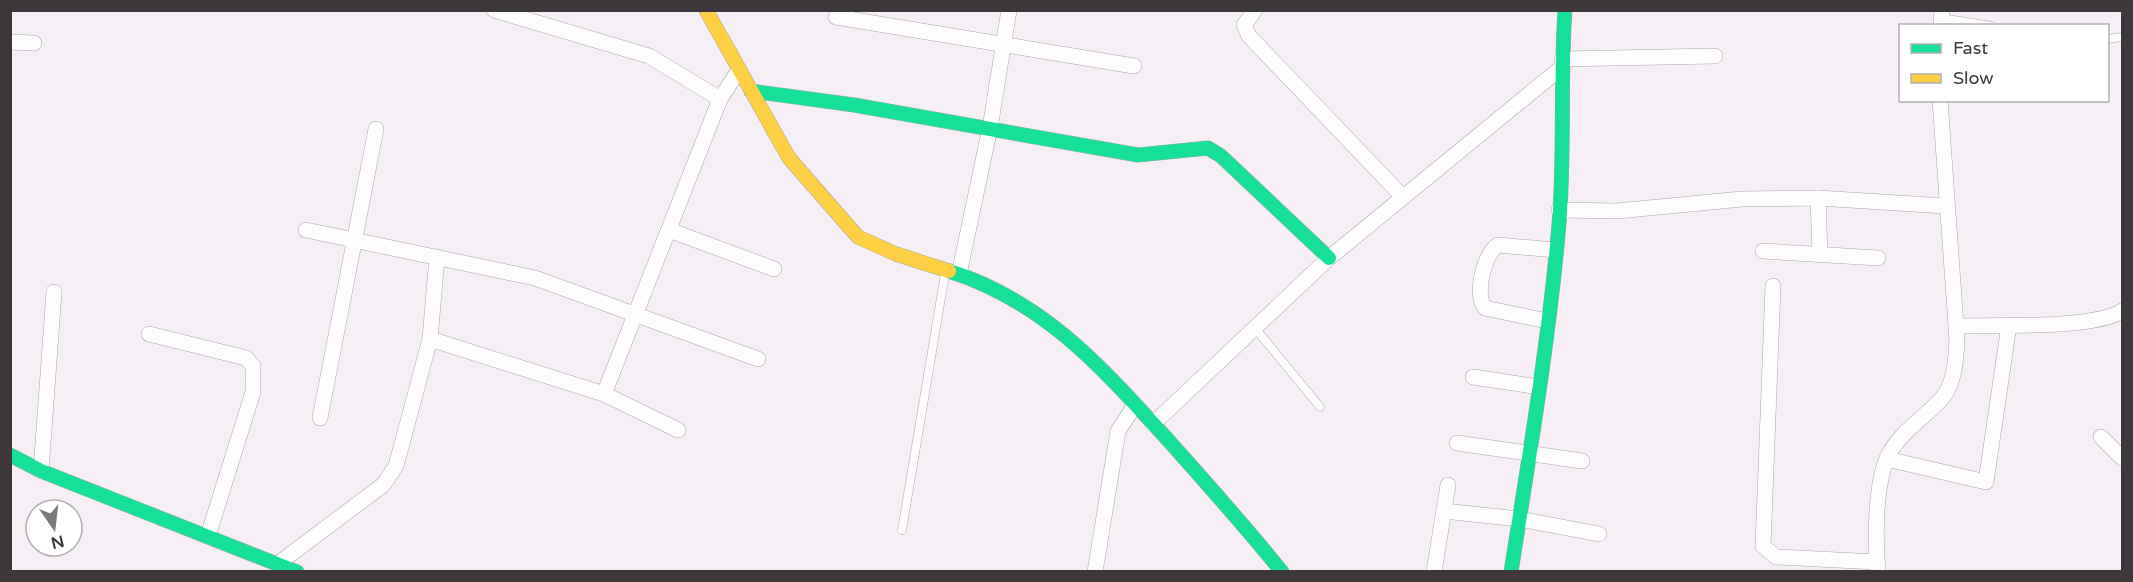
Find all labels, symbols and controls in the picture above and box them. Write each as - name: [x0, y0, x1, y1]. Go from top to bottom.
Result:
- legend: [1899, 24, 2109, 102]
- text: Fast: [1953, 37, 1988, 59]
- text: Slow: [1953, 67, 1994, 89]
- north arrow: [24, 498, 84, 558]
- text: N: [49, 530, 66, 553]

